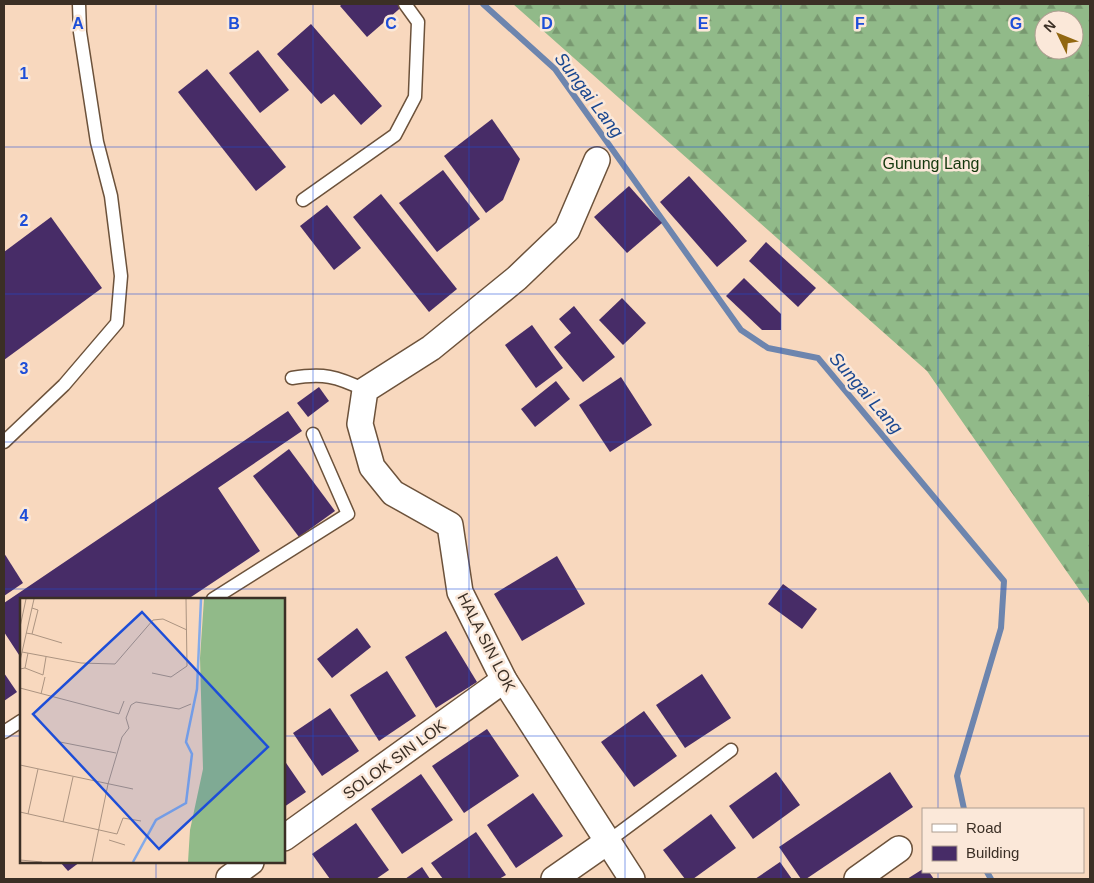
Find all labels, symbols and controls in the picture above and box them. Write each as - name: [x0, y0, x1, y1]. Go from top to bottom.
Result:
- north arrow: [1034, 10, 1084, 60]
- text: A: [72, 15, 84, 32]
- text: B: [228, 15, 240, 32]
- text: C: [385, 15, 397, 32]
- text: D: [541, 15, 553, 32]
- text: E: [698, 15, 709, 32]
- text: F: [855, 15, 865, 32]
- text: G: [1010, 15, 1022, 32]
- text: N: [1040, 17, 1059, 35]
- water label: Sungai Lang: [551, 49, 627, 141]
- text: 1: [20, 65, 29, 82]
- park label: Gunung Lang: [883, 155, 979, 172]
- text: 2: [20, 212, 29, 229]
- water label: Sungai Lang: [825, 348, 907, 438]
- text: 3: [20, 360, 29, 377]
- text: 4: [20, 507, 29, 524]
- street label: HALA SIN LOK: [454, 590, 519, 695]
- inset map: [20, 598, 285, 863]
- street label: SOLOK SIN LOK: [340, 716, 449, 802]
- legend: [922, 808, 1084, 873]
- text: Road: [966, 819, 1002, 836]
- text: Building: [966, 844, 1019, 861]

